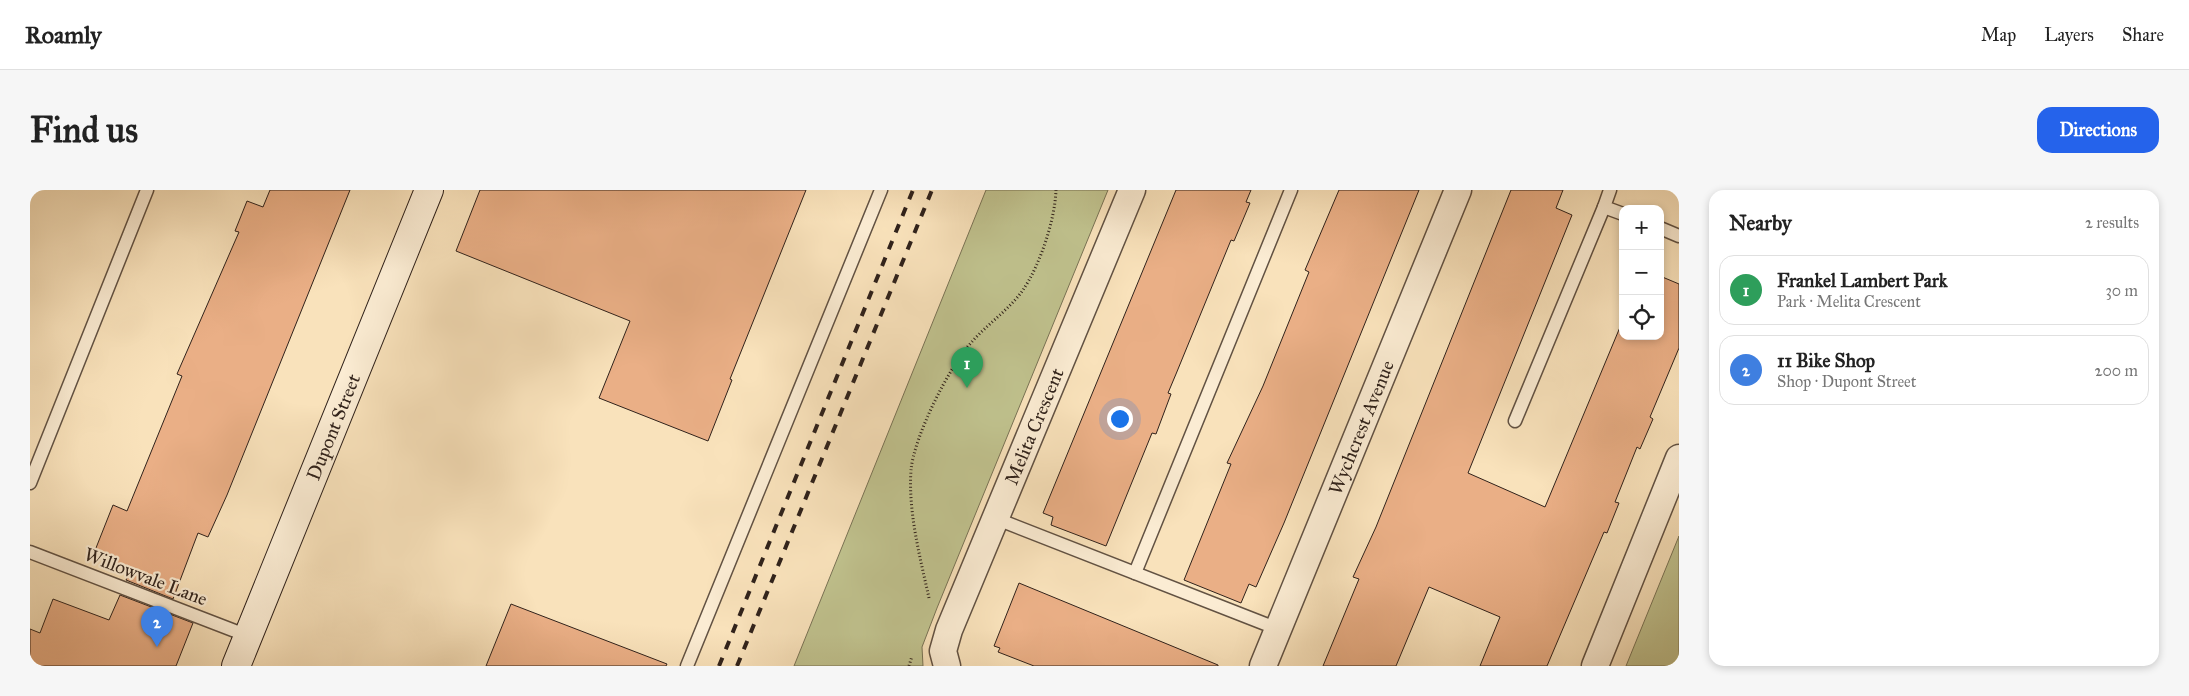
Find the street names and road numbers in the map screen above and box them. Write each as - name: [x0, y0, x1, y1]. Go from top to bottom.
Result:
- street label: Wychcrest Avenue: [1324, 357, 1399, 498]
- street label: Melita Crescent: [1000, 364, 1069, 488]
- street label: Dupont Street: [302, 370, 365, 484]
- street label: Willowvale Lane: [81, 542, 211, 611]

